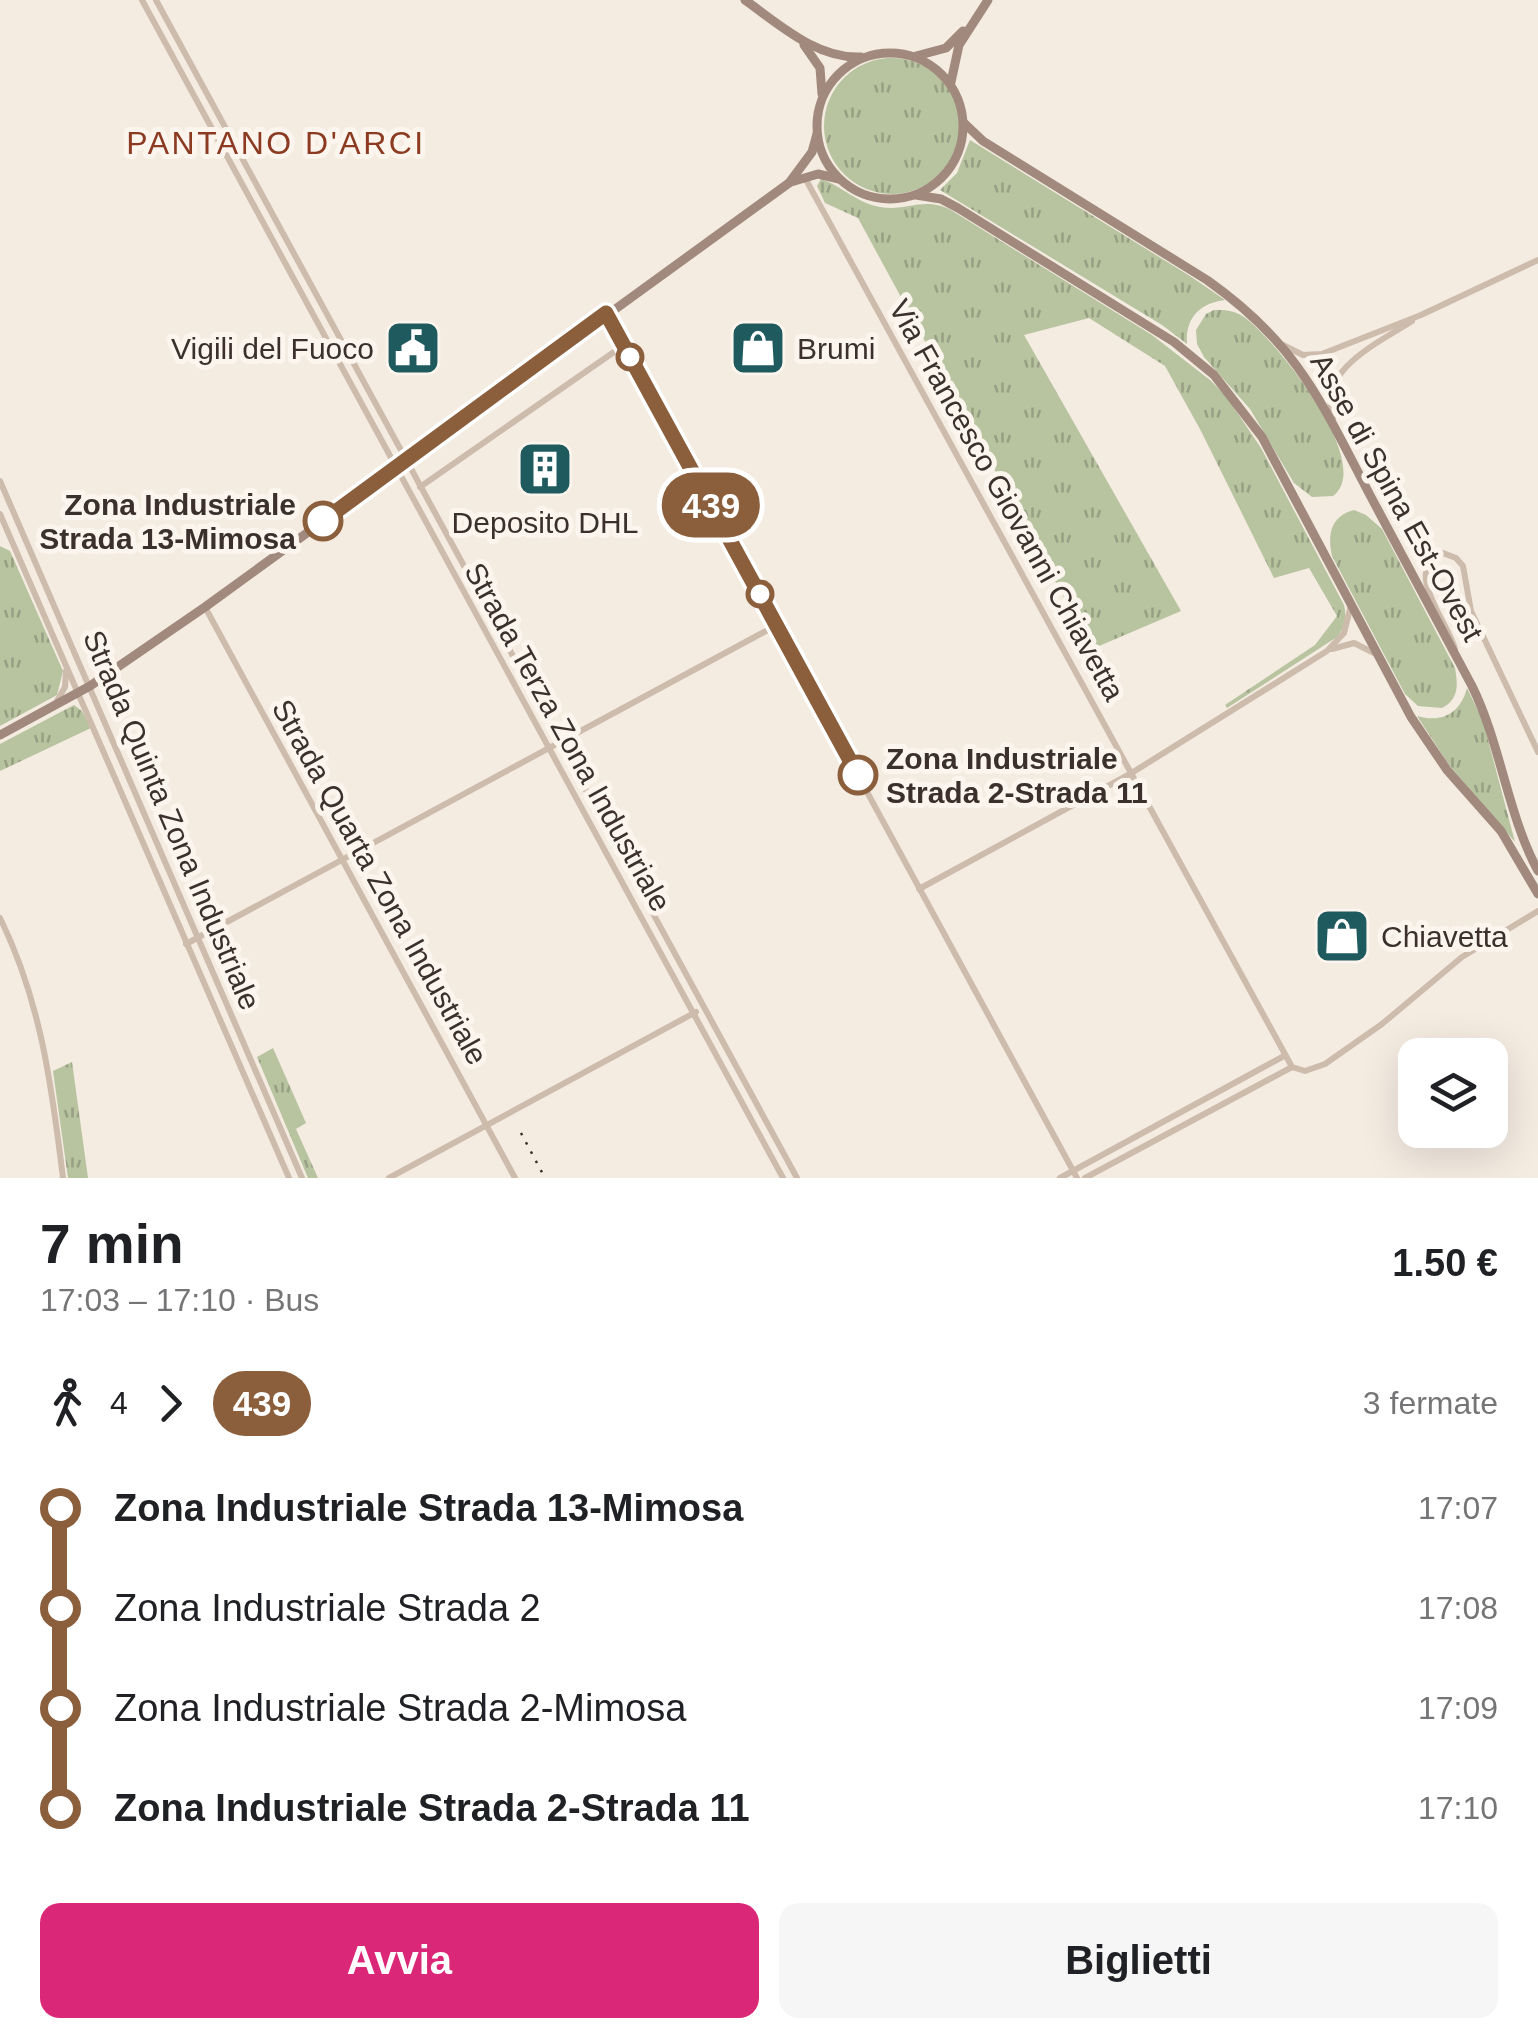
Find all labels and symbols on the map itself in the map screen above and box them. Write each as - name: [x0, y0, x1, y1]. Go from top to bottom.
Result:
- district label: PANTANO D'ARCI: [126, 125, 426, 161]
- street label: Via Francesco Giovanni Chiavetta: [883, 294, 1131, 706]
- public building icon: Vigili del Fuoco: [383, 318, 443, 378]
- shop icon: Brumi: [728, 318, 788, 378]
- place label: Vigili del Fuoco: [171, 332, 374, 365]
- place label: Brumi: [797, 332, 875, 365]
- unlabelled marker: [617, 344, 643, 370]
- street label: Asse di Spina Est-Ovest: [1304, 348, 1490, 647]
- building icon: Deposito DHL: [515, 439, 575, 499]
- line badge: 439: [654, 472, 768, 538]
- place label: Zona Industriale Strada 13-Mimosa: [39, 488, 296, 555]
- marker: Zona Industriale Strada 13-Mimosa: [304, 502, 342, 540]
- place label: Deposito DHL: [452, 506, 638, 539]
- street label: Strada Terza Zona Industriale: [458, 557, 678, 917]
- unlabelled marker: [747, 581, 773, 607]
- street label: Strada Quinta Zona Industriale: [77, 626, 267, 1014]
- street label: Strada Quarta Zona Industriale: [266, 694, 494, 1070]
- place label: Zona Industriale Strada 2-Strada 11: [886, 742, 1148, 809]
- marker: Zona Industriale Strada 2-Strada 11: [839, 756, 877, 794]
- shop icon: Chiavetta: [1312, 906, 1372, 966]
- place label: Chiavetta: [1381, 920, 1508, 953]

